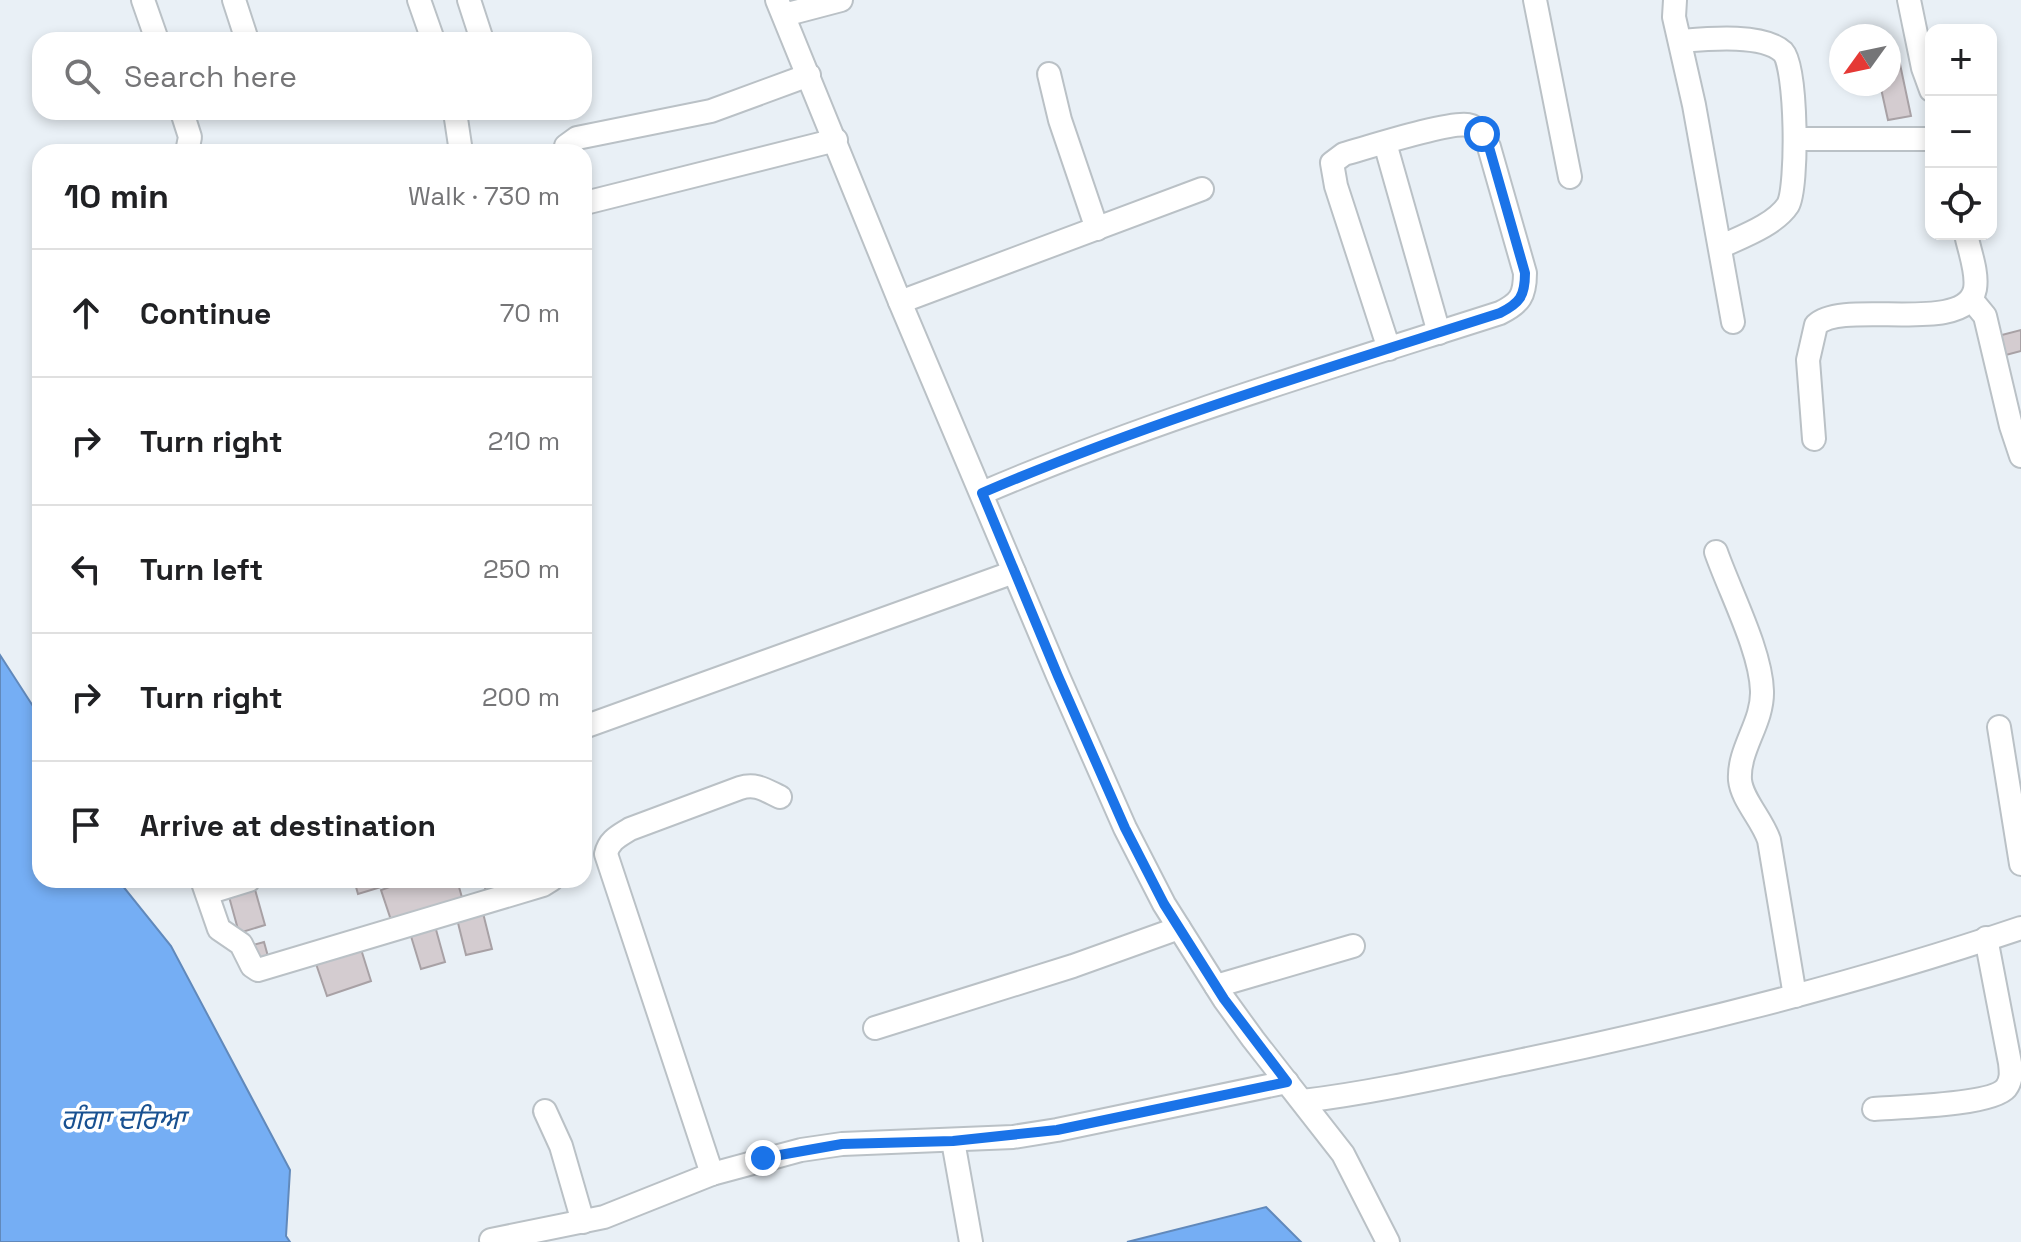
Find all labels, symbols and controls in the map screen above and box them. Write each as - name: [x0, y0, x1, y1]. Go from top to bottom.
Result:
- north arrow: [1829, 24, 1901, 96]
- map controls: [1925, 24, 1997, 240]
- button: +: [1925, 24, 1997, 96]
- search box: [32, 32, 592, 120]
- icon: search: [60, 54, 104, 98]
- text: Search here: [124, 57, 297, 96]
- button: −: [1925, 96, 1997, 168]
- route start: [1464, 116, 1500, 152]
- button: locate: [1925, 168, 1997, 240]
- text: 10 min: [64, 175, 169, 218]
- text: Walk · 730 m: [408, 179, 560, 213]
- icon: ahead: [64, 291, 108, 335]
- text: Continue: [140, 294, 271, 333]
- text: 70 m: [500, 296, 560, 330]
- icon: right: [64, 419, 108, 463]
- text: Turn right: [140, 422, 283, 461]
- text: 210 m: [488, 424, 560, 458]
- icon: left: [64, 547, 108, 591]
- text: Turn left: [140, 550, 263, 589]
- text: 250 m: [483, 552, 560, 586]
- icon: right: [64, 675, 108, 719]
- text: Turn right: [140, 678, 283, 717]
- text: 200 m: [482, 680, 560, 714]
- icon: arrive: [64, 803, 108, 847]
- text: Arrive at destination: [140, 806, 436, 845]
- water label: ਗੰਗਾ ਦਰਿਆ: [61, 1101, 190, 1137]
- route end: [745, 1140, 781, 1176]

